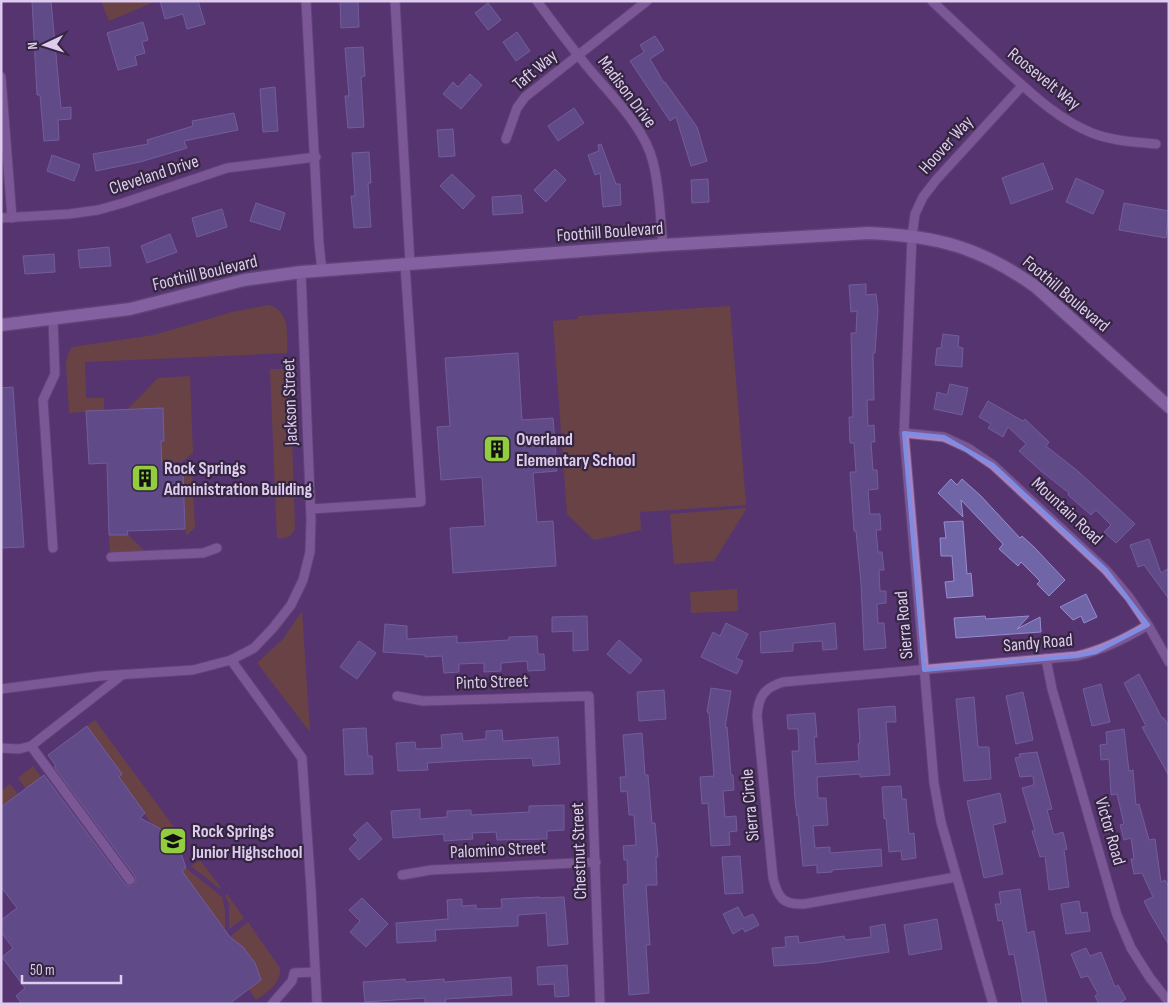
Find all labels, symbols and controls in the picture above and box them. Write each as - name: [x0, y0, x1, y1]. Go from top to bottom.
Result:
- north arrow: [20, 20, 70, 70]
- text: N: [24, 42, 41, 50]
- street label: Roosevelt Way: [1003, 43, 1085, 115]
- street label: Taft Way: [508, 45, 562, 95]
- street label: Madison Drive: [593, 52, 661, 132]
- street label: Hoover Way: [914, 112, 978, 178]
- street label: Cleveland Drive: [107, 151, 201, 199]
- street label: Foothill Boulevard: [556, 218, 664, 246]
- street label: Foothill Boulevard: [150, 251, 260, 295]
- street label: Foothill Boulevard: [1018, 252, 1114, 336]
- street label: Jackson Street: [278, 358, 302, 447]
- place label: Overland Elementary School: [516, 429, 635, 471]
- building icon: Overland Elementary School: [482, 434, 512, 464]
- place label: Rock Springs Administration Building: [163, 458, 313, 500]
- building icon: Rock Springs Administration Building: [130, 463, 160, 493]
- street label: Mountain Road: [1027, 473, 1107, 549]
- street label: Sierra Road: [891, 590, 917, 660]
- street label: Sandy Road: [1002, 630, 1074, 656]
- street label: Pinto Street: [455, 670, 529, 694]
- street label: Sierra Circle: [736, 768, 764, 842]
- street label: Victor Road: [1090, 795, 1130, 867]
- street label: Chestnut Street: [567, 802, 591, 900]
- place label: Rock Springs Junior Highschool: [191, 821, 303, 863]
- school or university icon: Rock Springs Junior Highschool: [158, 826, 188, 856]
- street label: Palomino Street: [450, 837, 547, 863]
- scale bar: [22, 952, 121, 984]
- text: 50 m: [30, 961, 55, 980]

